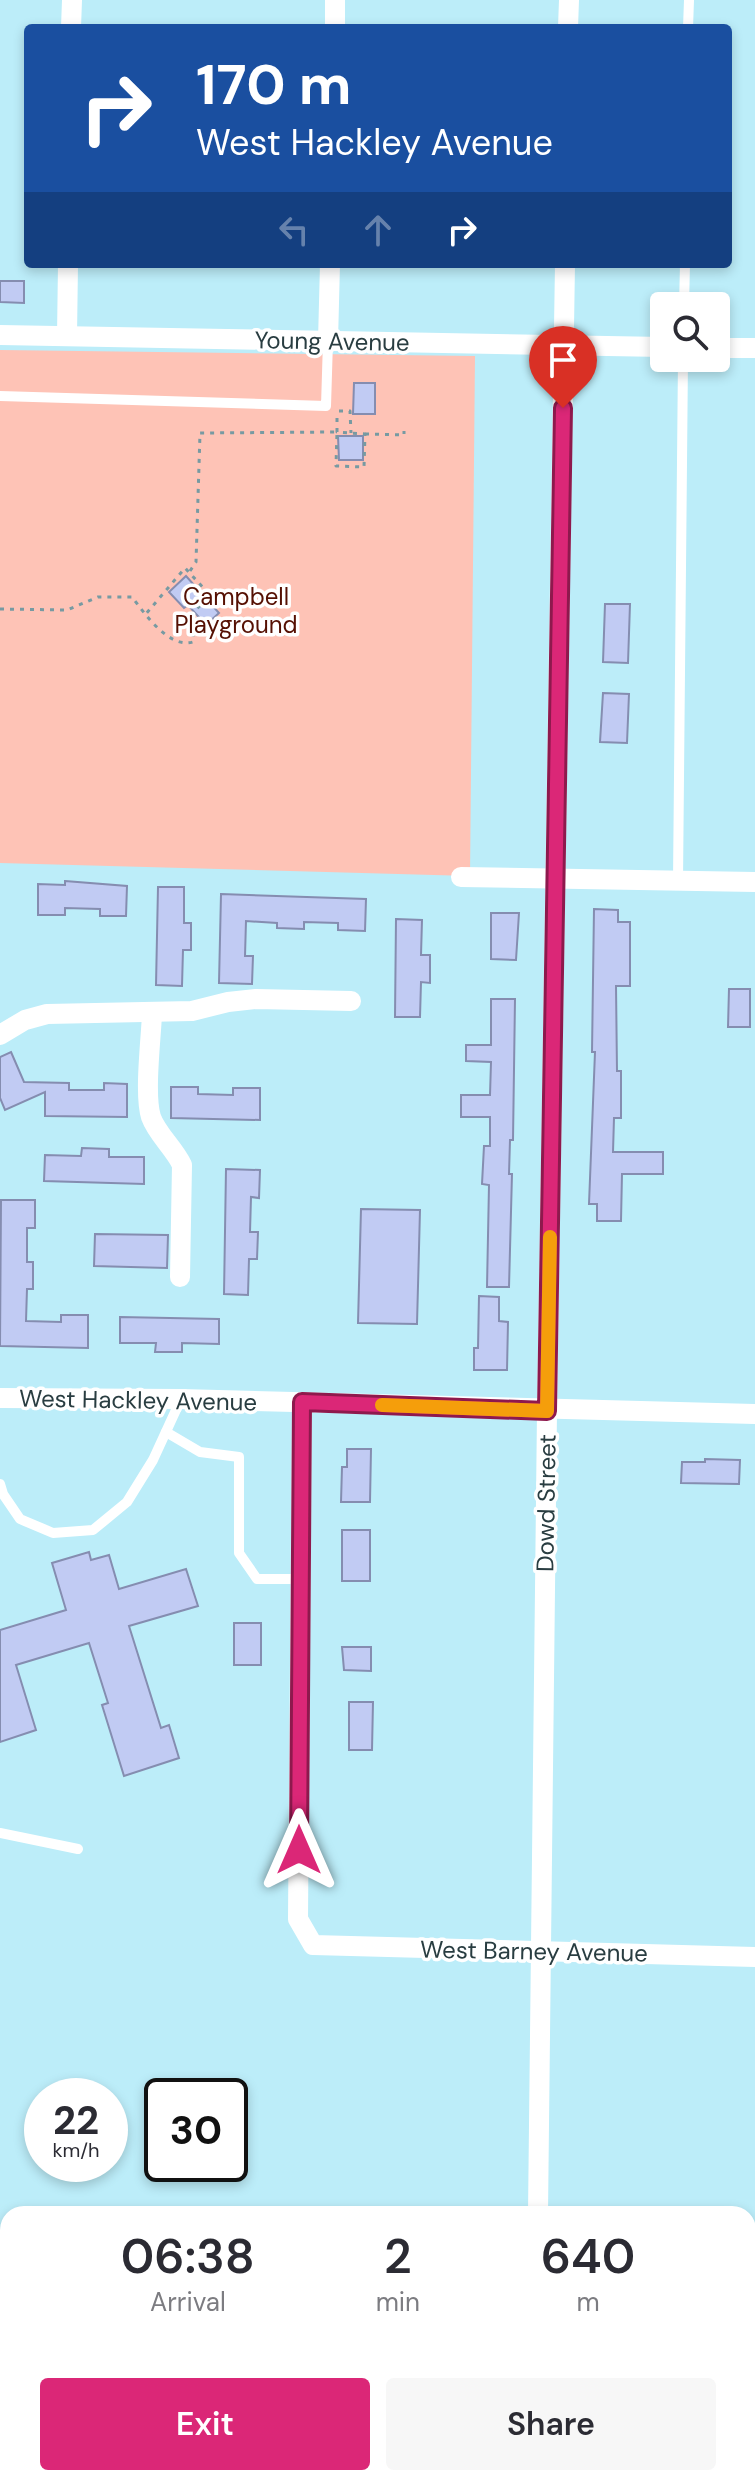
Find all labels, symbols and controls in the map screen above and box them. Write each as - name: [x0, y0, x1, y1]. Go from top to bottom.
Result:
- text: 170 m: [196, 48, 351, 121]
- icon: right: [64, 56, 168, 160]
- text: West Hackley Avenue: [196, 119, 553, 166]
- icon: left: [272, 208, 316, 252]
- icon: ahead: [356, 208, 400, 252]
- icon: right: [440, 208, 484, 252]
- map controls: [650, 292, 730, 372]
- button: search: [650, 292, 730, 372]
- street label: Young Avenue: [254, 324, 410, 358]
- pin: [529, 326, 597, 408]
- icon: arrive: [541, 338, 585, 382]
- park label: Campbell Playground: [174, 581, 298, 640]
- street label: West Hackley Avenue: [19, 1382, 257, 1418]
- street label: Dowd Street: [529, 1434, 563, 1572]
- position arrow: [257, 1808, 341, 1892]
- street label: West Barney Avenue: [420, 1934, 648, 1968]
- speed limit sign: 30: [144, 2078, 248, 2182]
- text: 22: [53, 2094, 99, 2146]
- text: km/h: [52, 2137, 100, 2163]
- text: 06:38: [121, 2225, 255, 2288]
- text: 2: [384, 2225, 412, 2288]
- text: 640: [541, 2225, 635, 2288]
- text: Arrival: [150, 2285, 226, 2319]
- text: min: [376, 2285, 420, 2319]
- text: m: [576, 2285, 600, 2319]
- button: Exit: [40, 2378, 370, 2470]
- button: Share: [386, 2378, 716, 2470]

